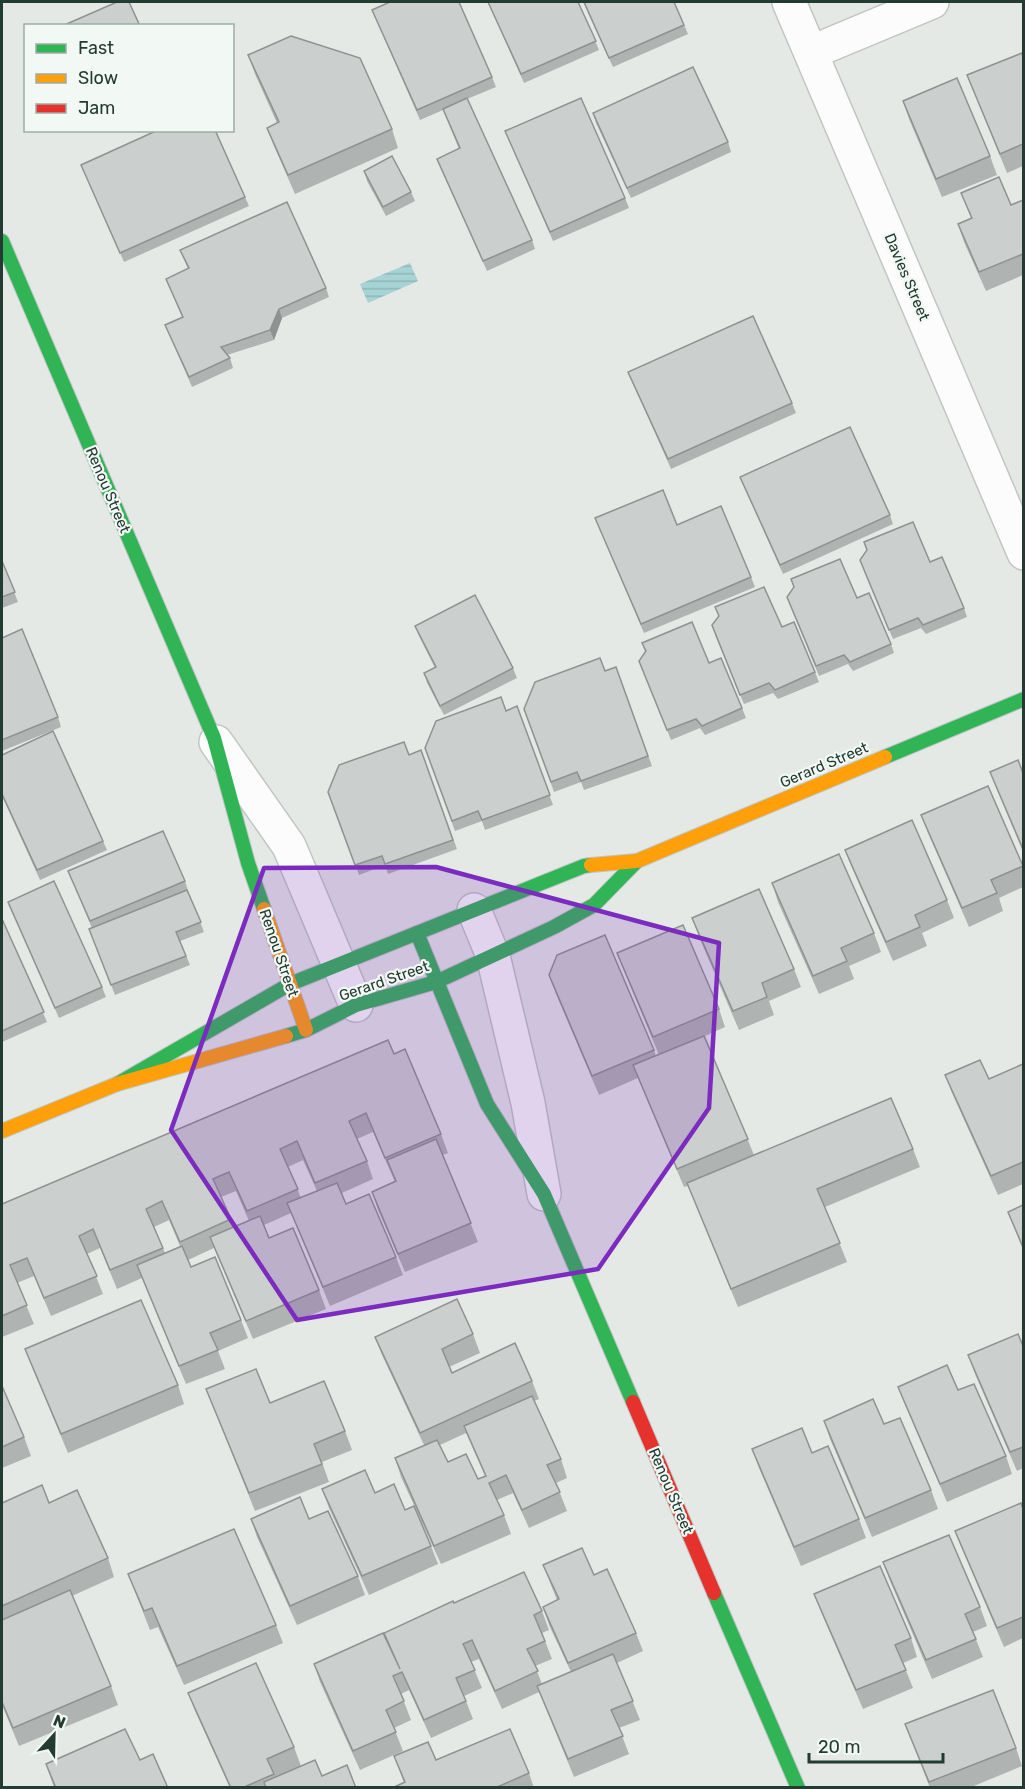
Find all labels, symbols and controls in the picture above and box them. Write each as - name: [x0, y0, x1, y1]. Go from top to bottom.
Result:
- legend: [24, 24, 234, 132]
- text: Fast: [78, 37, 114, 59]
- text: Slow: [78, 67, 118, 89]
- text: Jam: [78, 97, 115, 119]
- street label: Davies Street: [880, 230, 934, 324]
- street label: Renou Street: [82, 444, 134, 536]
- street label: Gerard Street: [777, 738, 871, 792]
- street label: Renou Street: [256, 907, 303, 1000]
- street label: Gerard Street: [337, 957, 431, 1005]
- street label: Renou Street: [645, 1445, 697, 1537]
- north arrow: [24, 1705, 84, 1765]
- text: N: [51, 1711, 68, 1733]
- scale bar: [809, 1726, 942, 1764]
- text: 20 m: [818, 1736, 860, 1758]

